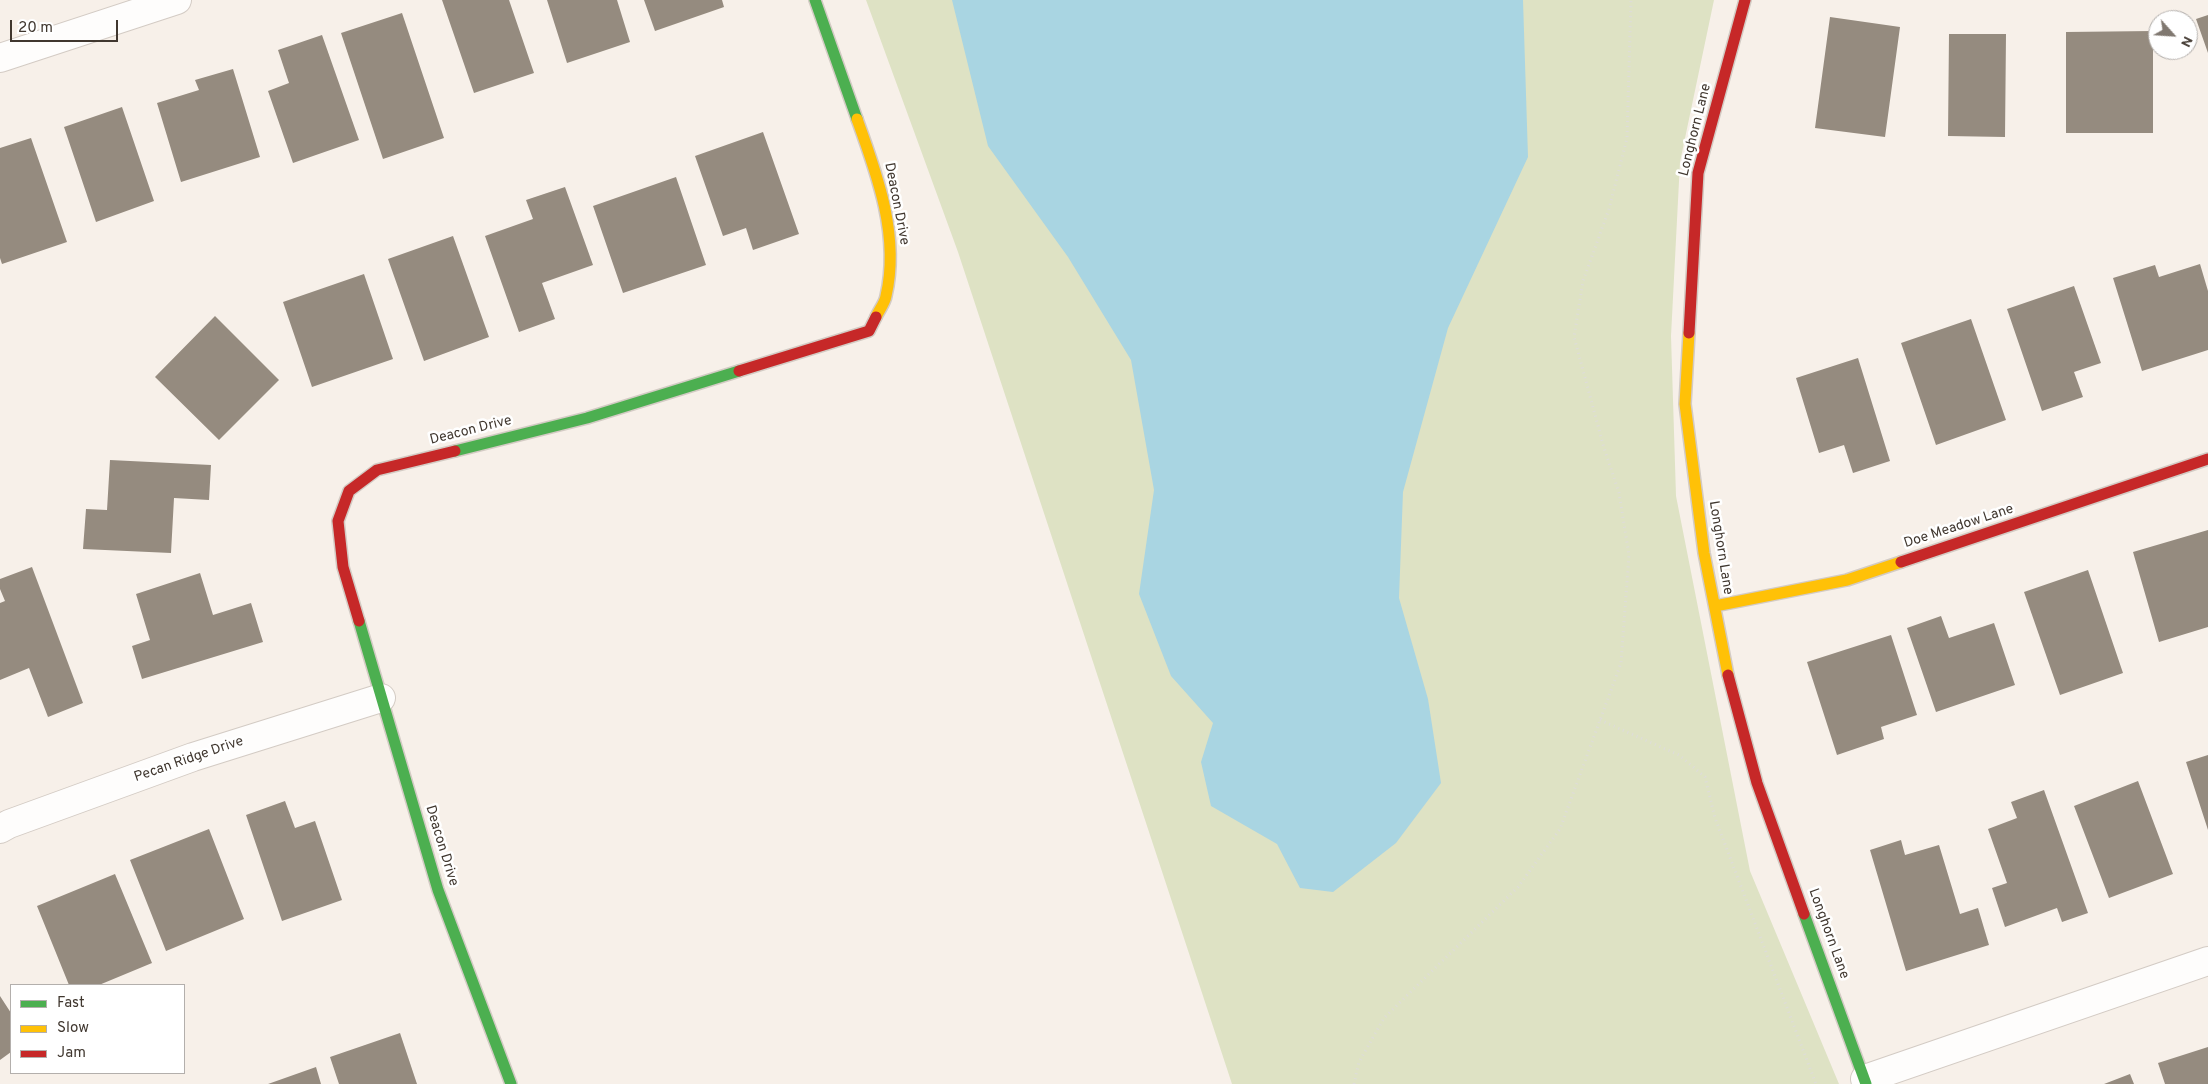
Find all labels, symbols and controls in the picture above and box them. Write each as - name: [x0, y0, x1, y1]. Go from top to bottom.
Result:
- scale bar: [12, 10, 120, 42]
- north arrow: [2148, 10, 2198, 60]
- text: 20 m: [18, 19, 53, 38]
- text: N: [2176, 33, 2196, 50]
- street label: Longhorn Lane: [1676, 82, 1716, 178]
- street label: Deacon Drive: [880, 161, 912, 247]
- street label: Deacon Drive: [428, 413, 514, 449]
- street label: Longhorn Lane: [1704, 500, 1736, 596]
- street label: Doe Meadow Lane: [1902, 501, 2016, 553]
- street label: Pecan Ridge Drive: [132, 733, 246, 787]
- street label: Deacon Drive: [421, 804, 461, 888]
- street label: Longhorn Lane: [1804, 887, 1852, 981]
- legend: [10, 984, 185, 1074]
- text: Fast: [57, 994, 85, 1013]
- text: Slow: [57, 1019, 89, 1038]
- text: Jam: [57, 1044, 86, 1063]

